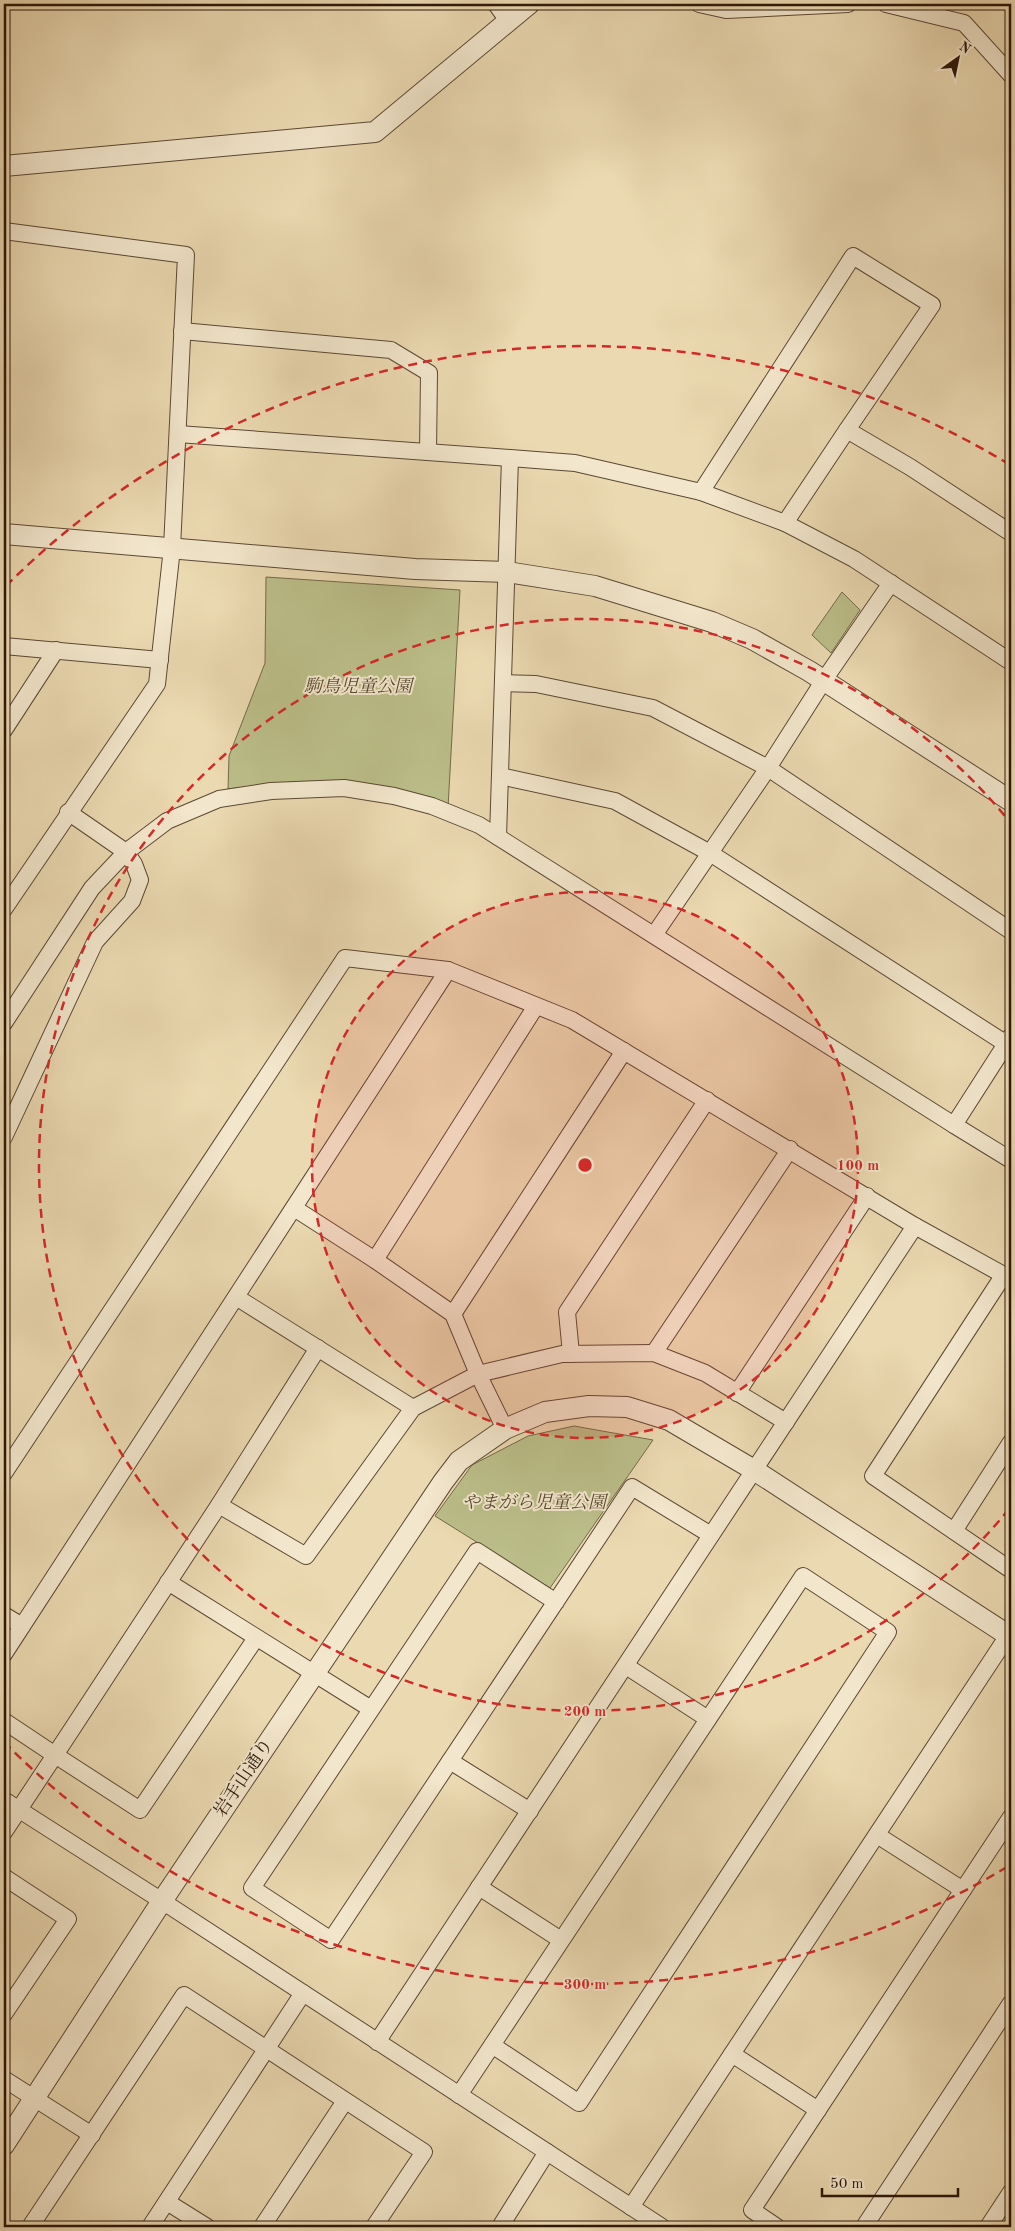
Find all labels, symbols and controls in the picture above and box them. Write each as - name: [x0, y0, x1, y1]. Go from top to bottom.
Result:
- north arrow: [932, 32, 982, 82]
- text: N: [956, 39, 973, 57]
- park label: 駒鳥児童公園: [304, 676, 415, 696]
- centre of rings: [576, 1156, 594, 1174]
- text: 100 m: [837, 1159, 879, 1174]
- park label: やまがら児童公園: [462, 1492, 609, 1512]
- text: 200 m: [564, 1705, 606, 1720]
- street label: 岩手山通り: [210, 1735, 277, 1820]
- text: 300 m: [564, 1978, 606, 1993]
- scale bar: [822, 2166, 959, 2198]
- text: 50 m: [830, 2177, 864, 2192]

